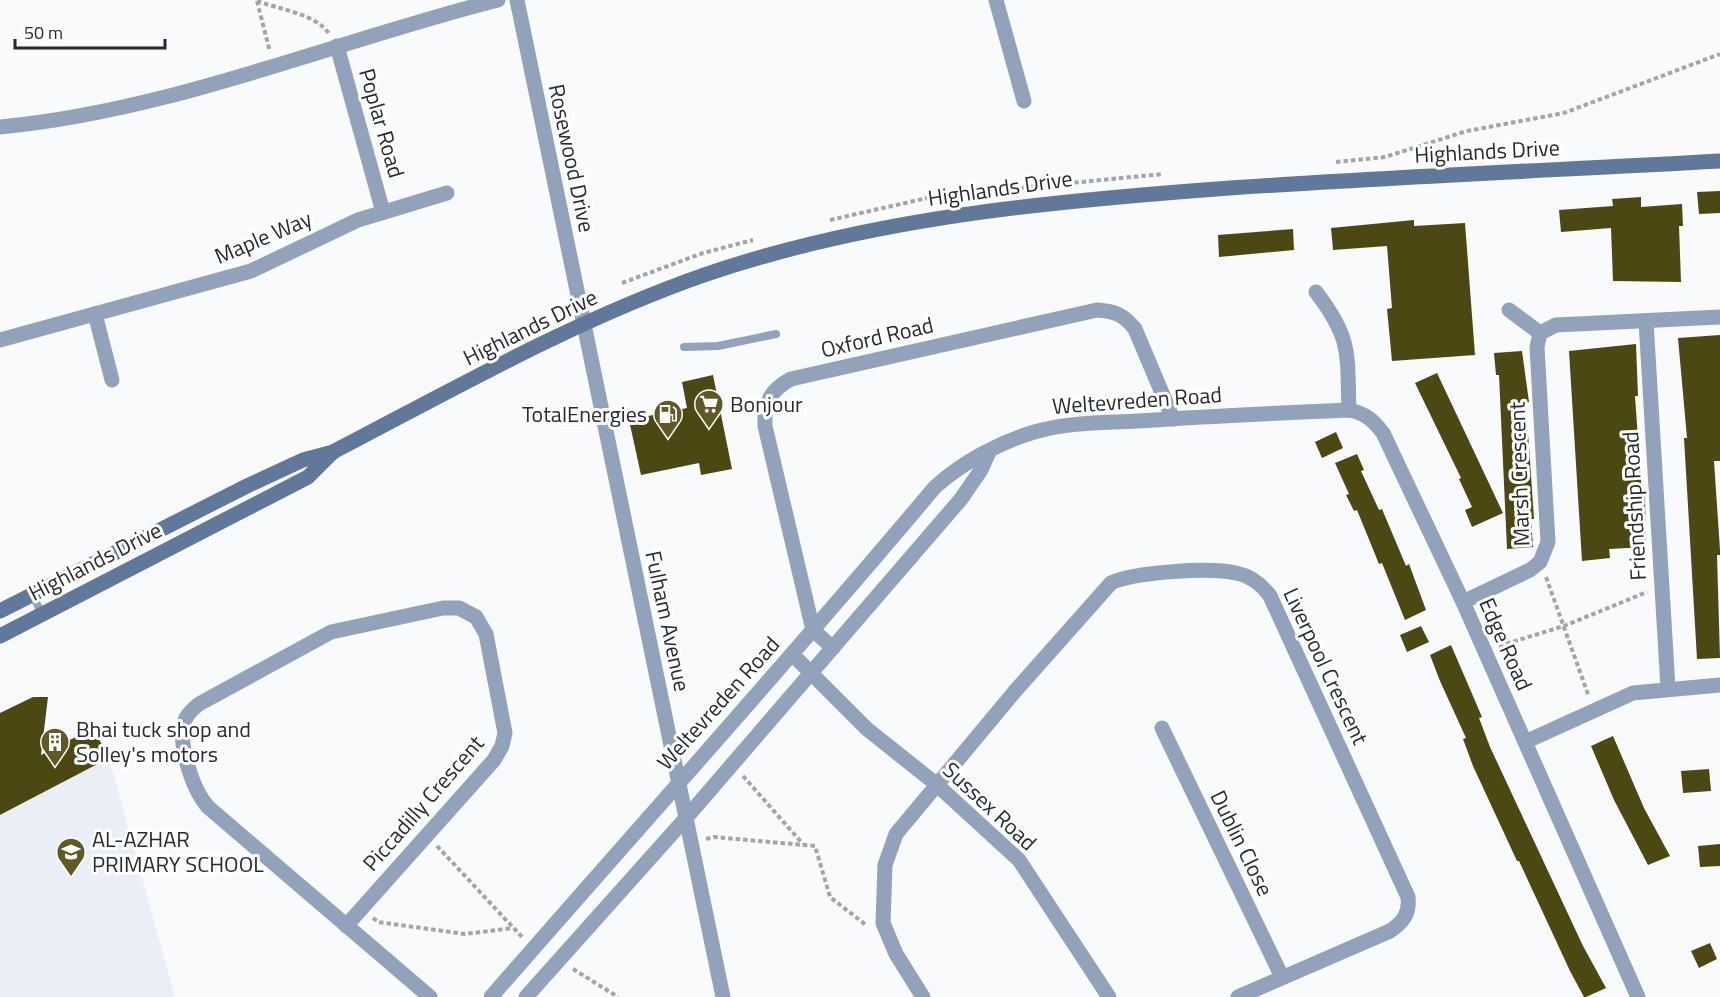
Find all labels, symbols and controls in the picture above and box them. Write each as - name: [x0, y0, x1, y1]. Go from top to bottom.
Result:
- scale bar: [15, 12, 165, 50]
- text: 50 m: [24, 19, 63, 46]
- street label: Poplar Road: [350, 64, 414, 182]
- street label: Rosewood Drive: [540, 81, 604, 235]
- street label: Highlands Drive: [1413, 130, 1561, 172]
- street label: Highlands Drive: [926, 161, 1074, 215]
- street label: Maple Way: [209, 201, 317, 273]
- street label: Highlands Drive: [457, 280, 603, 374]
- street label: Oxford Road: [817, 308, 937, 366]
- street label: Weltevreden Road: [1051, 377, 1223, 423]
- place label: Bonjour: [730, 387, 803, 421]
- supermarket icon: Bonjour: [693, 388, 725, 430]
- place label: TotalEnergies: [522, 397, 647, 431]
- fuel station icon: TotalEnergies: [652, 398, 684, 440]
- street label: Marsh Crescent: [1499, 401, 1539, 547]
- street label: Friendship Road: [1613, 431, 1655, 581]
- street label: Highlands Drive: [22, 513, 168, 609]
- street label: Fulham Avenue: [637, 548, 699, 694]
- street label: Liverpool Crescent: [1275, 582, 1377, 750]
- street label: Edge Road: [1470, 592, 1542, 696]
- street label: Weltevreden Road: [648, 628, 788, 778]
- place label: Bhai tuck shop and Solley's motors: [76, 712, 251, 771]
- building icon: Bhai tuck shop and Solley's motors: [39, 726, 71, 768]
- street label: Piccadilly Crescent: [354, 727, 492, 879]
- street label: Sussex Road: [935, 753, 1045, 859]
- street label: Dublin Close: [1202, 784, 1282, 902]
- place label: AL-AZHAR PRIMARY SCHOOL: [92, 822, 264, 881]
- school or university icon: AL-AZHAR PRIMARY SCHOOL: [55, 836, 87, 878]

